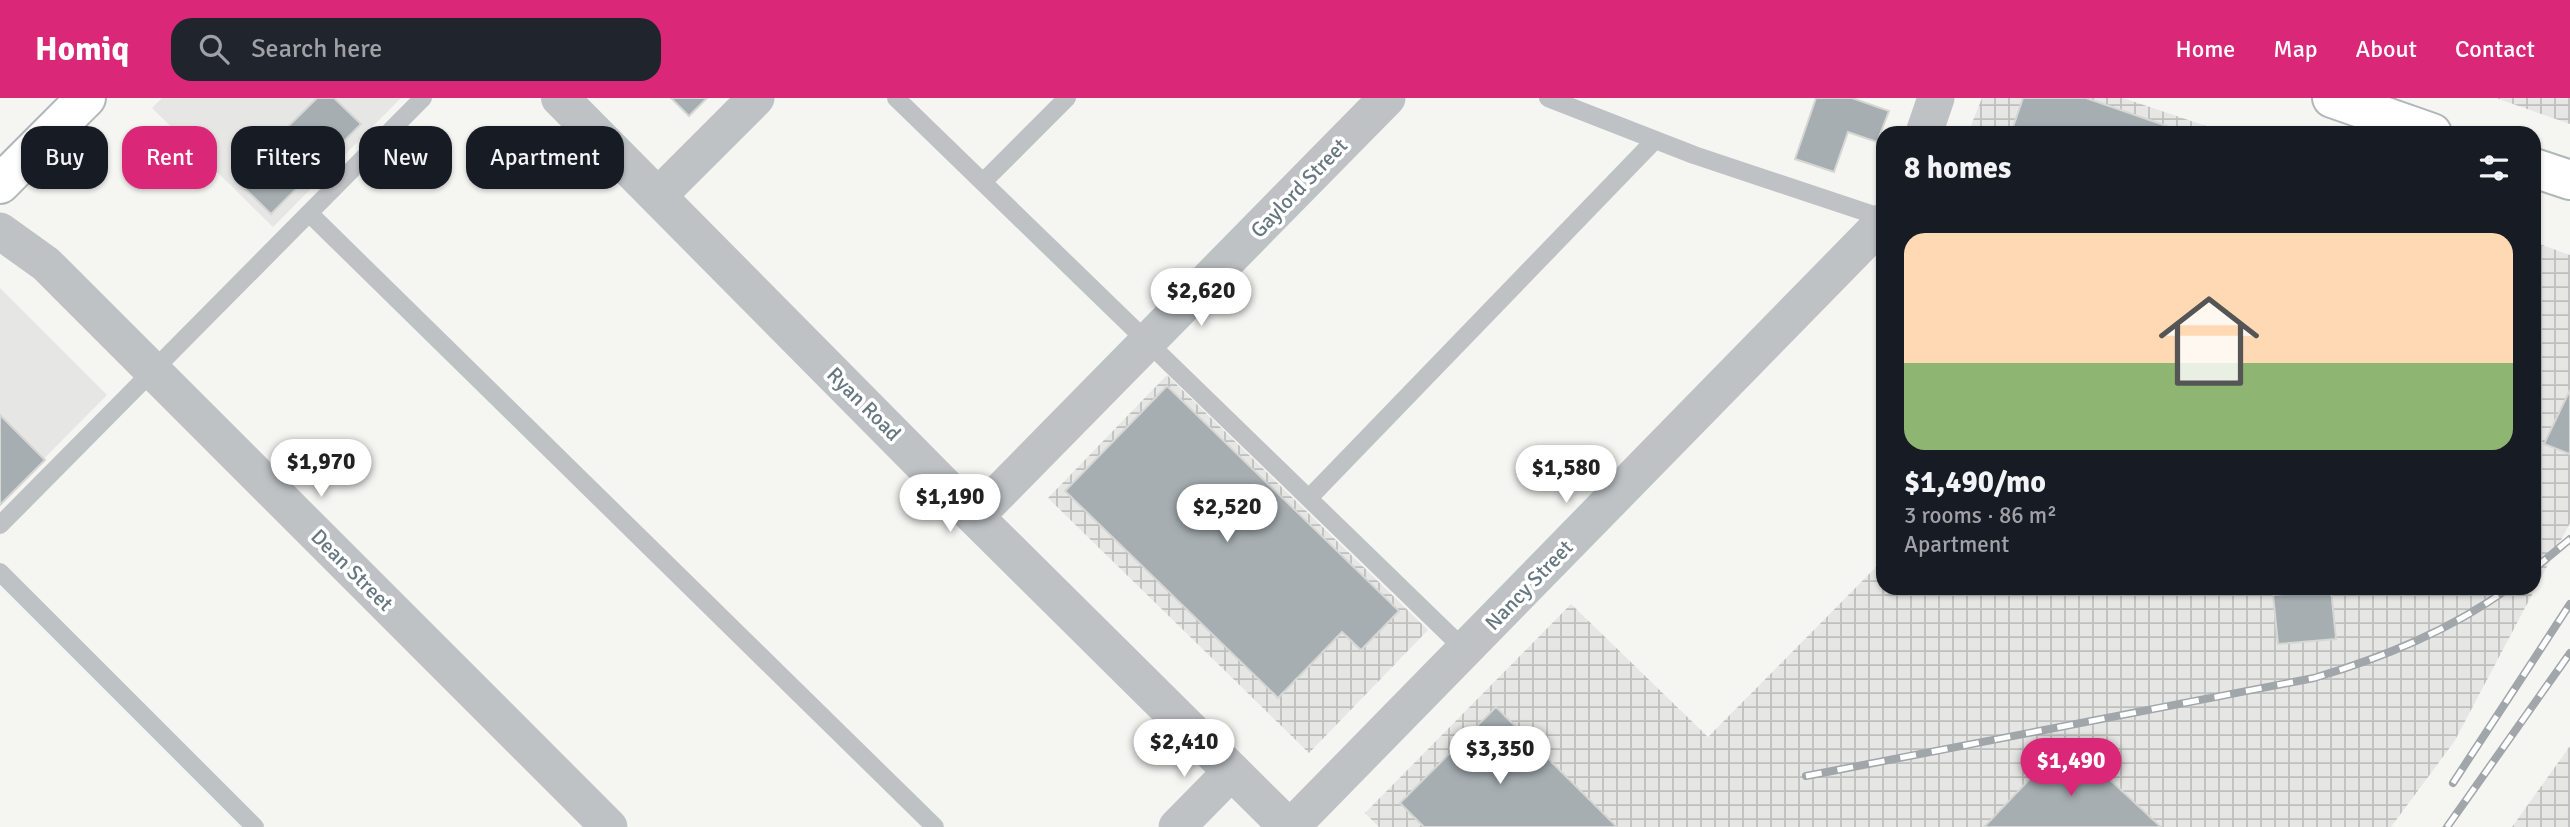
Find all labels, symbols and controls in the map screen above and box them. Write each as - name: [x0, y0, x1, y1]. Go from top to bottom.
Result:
- search box: [171, 18, 661, 81]
- text: Homiq: [35, 29, 129, 70]
- icon: search: [195, 30, 233, 68]
- text: Search here: [251, 33, 382, 65]
- text: Home: [2175, 34, 2235, 64]
- text: Map: [2273, 34, 2318, 64]
- text: About: [2356, 34, 2417, 64]
- text: Contact: [2455, 34, 2535, 64]
- chip: Buy: [21, 126, 108, 189]
- chip: Rent: [122, 126, 217, 189]
- chip: Filters: [231, 126, 345, 189]
- chip: New: [359, 126, 452, 189]
- chip: Apartment: [466, 126, 624, 189]
- street label: Gaylord Street: [1245, 133, 1353, 243]
- icon: filters: [2475, 149, 2513, 187]
- text: 8 homes: [1904, 150, 2011, 187]
- pin: $2,620: [1144, 268, 1258, 328]
- text: $2,620: [1167, 276, 1235, 305]
- icon: home: [2146, 278, 2272, 404]
- street label: Ryan Road: [822, 362, 906, 446]
- pin: $1,970: [264, 440, 378, 499]
- pin: $1,580: [1509, 446, 1623, 505]
- text: $1,970: [287, 447, 355, 476]
- text: $1,580: [1532, 453, 1600, 482]
- text: $1,490/mo: [1904, 464, 2046, 501]
- pin: $1,190: [893, 474, 1007, 534]
- text: $1,190: [916, 482, 984, 511]
- pin: $2,520: [1170, 484, 1284, 544]
- text: $2,520: [1193, 492, 1261, 521]
- text: 3 rooms · 86 m²: [1904, 501, 2057, 530]
- street label: Dean Street: [305, 523, 399, 617]
- text: Apartment: [1904, 530, 2009, 559]
- street label: Nancy Street: [1480, 534, 1578, 636]
- pin: $2,410: [1127, 720, 1241, 779]
- pin: $3,350: [1443, 726, 1557, 786]
- text: $2,410: [1150, 727, 1218, 756]
- text: $3,350: [1466, 734, 1534, 763]
- pin: $1,490: [2014, 738, 2128, 798]
- text: $1,490: [2037, 746, 2105, 775]

